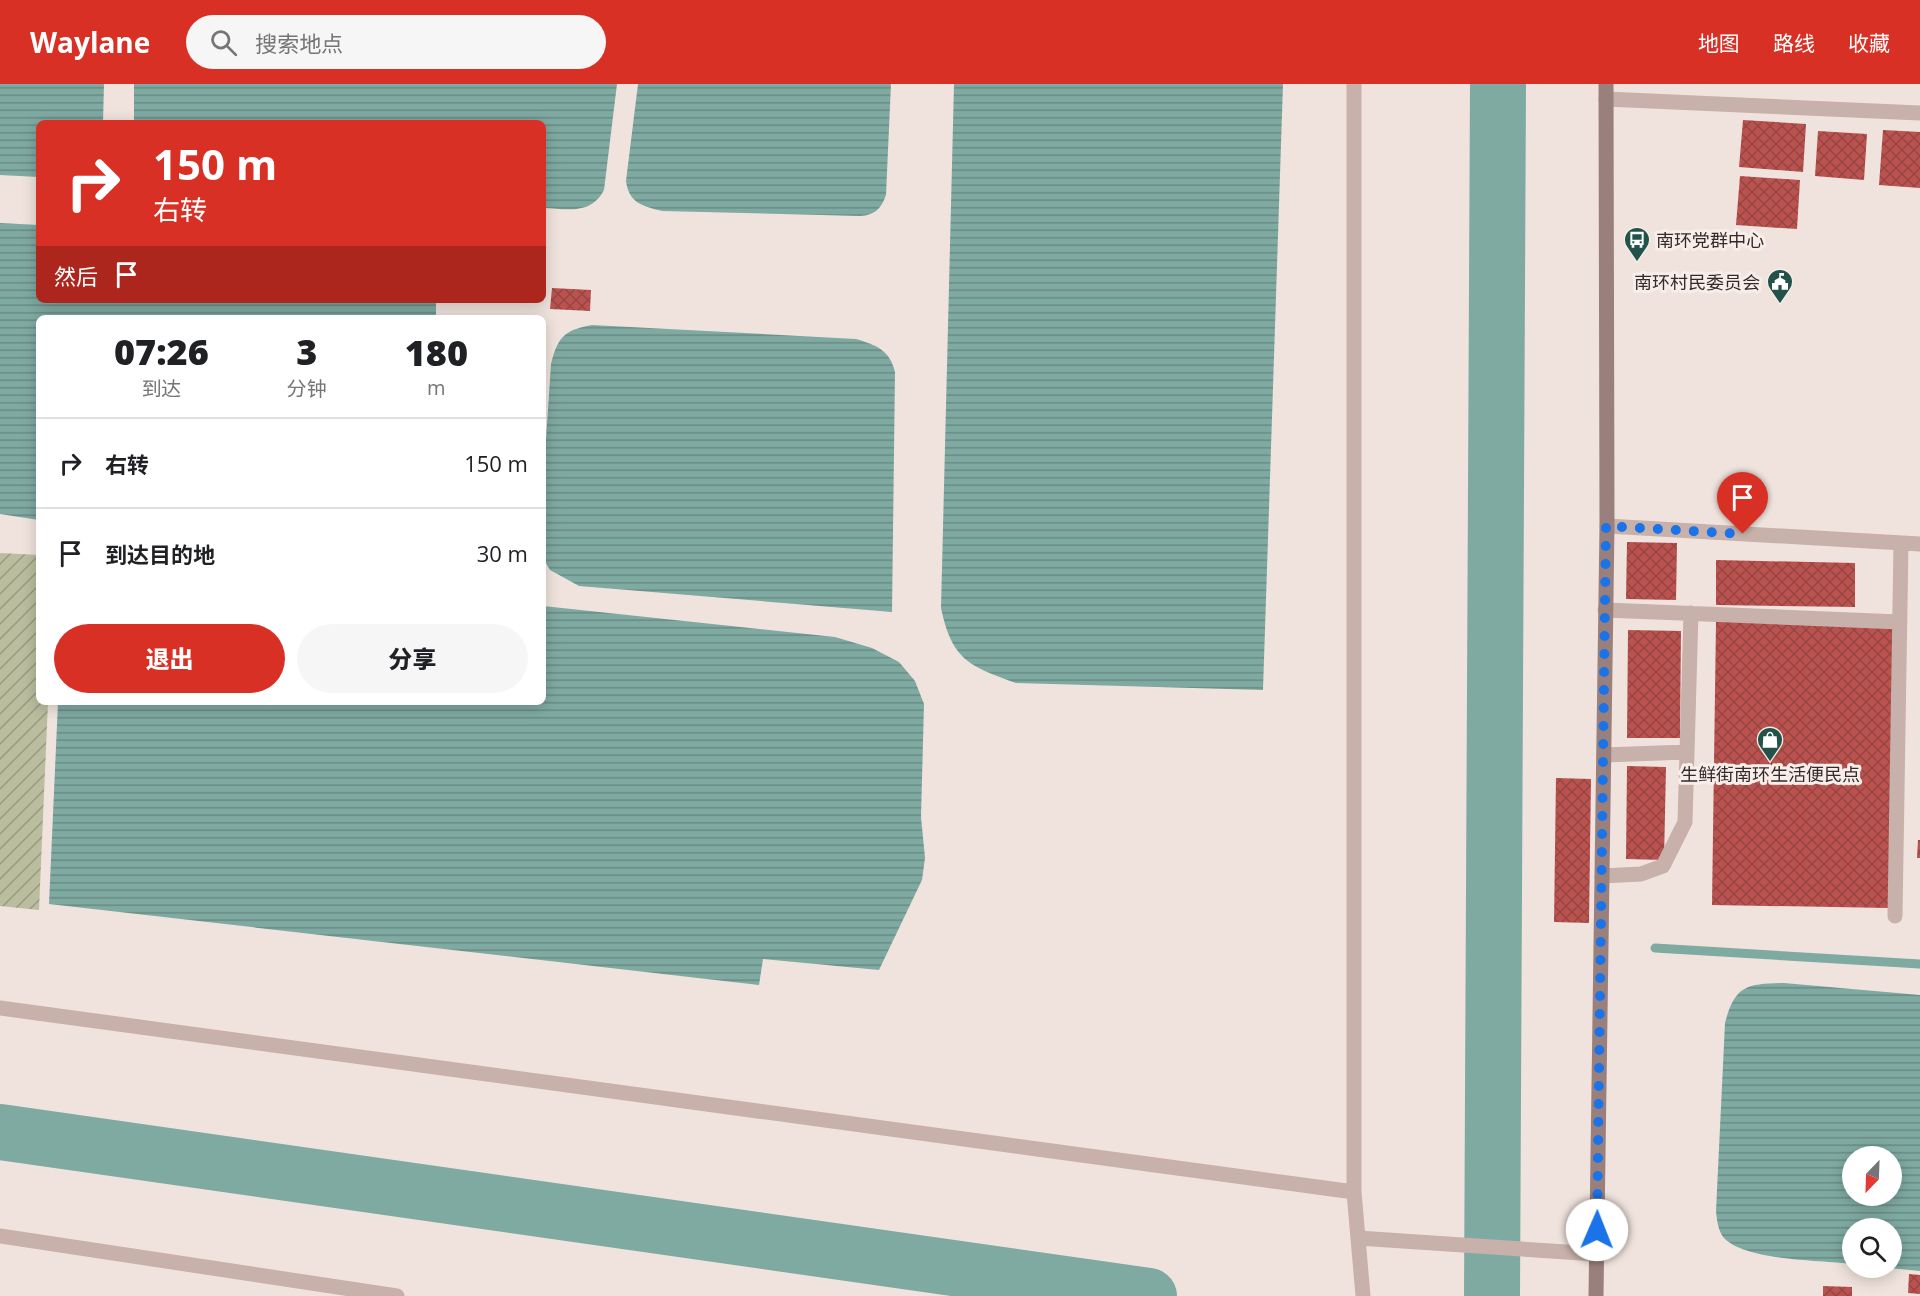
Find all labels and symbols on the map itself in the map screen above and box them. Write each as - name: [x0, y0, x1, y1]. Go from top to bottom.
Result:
- bus stop icon: 南环党群中心: [1622, 225, 1652, 263]
- place label: 南环党群中心: [1656, 228, 1764, 252]
- public building icon: 南环村民委员会: [1765, 267, 1795, 305]
- place label: 南环村民委员会: [1634, 270, 1760, 294]
- pin: [1717, 472, 1768, 534]
- shop icon: 生鲜街南环生活便民点: [1755, 725, 1785, 763]
- place label: 生鲜街南环生活便民点: [1680, 762, 1860, 786]
- north arrow: [1842, 1146, 1902, 1206]
- position arrow: [1565, 1198, 1629, 1262]

